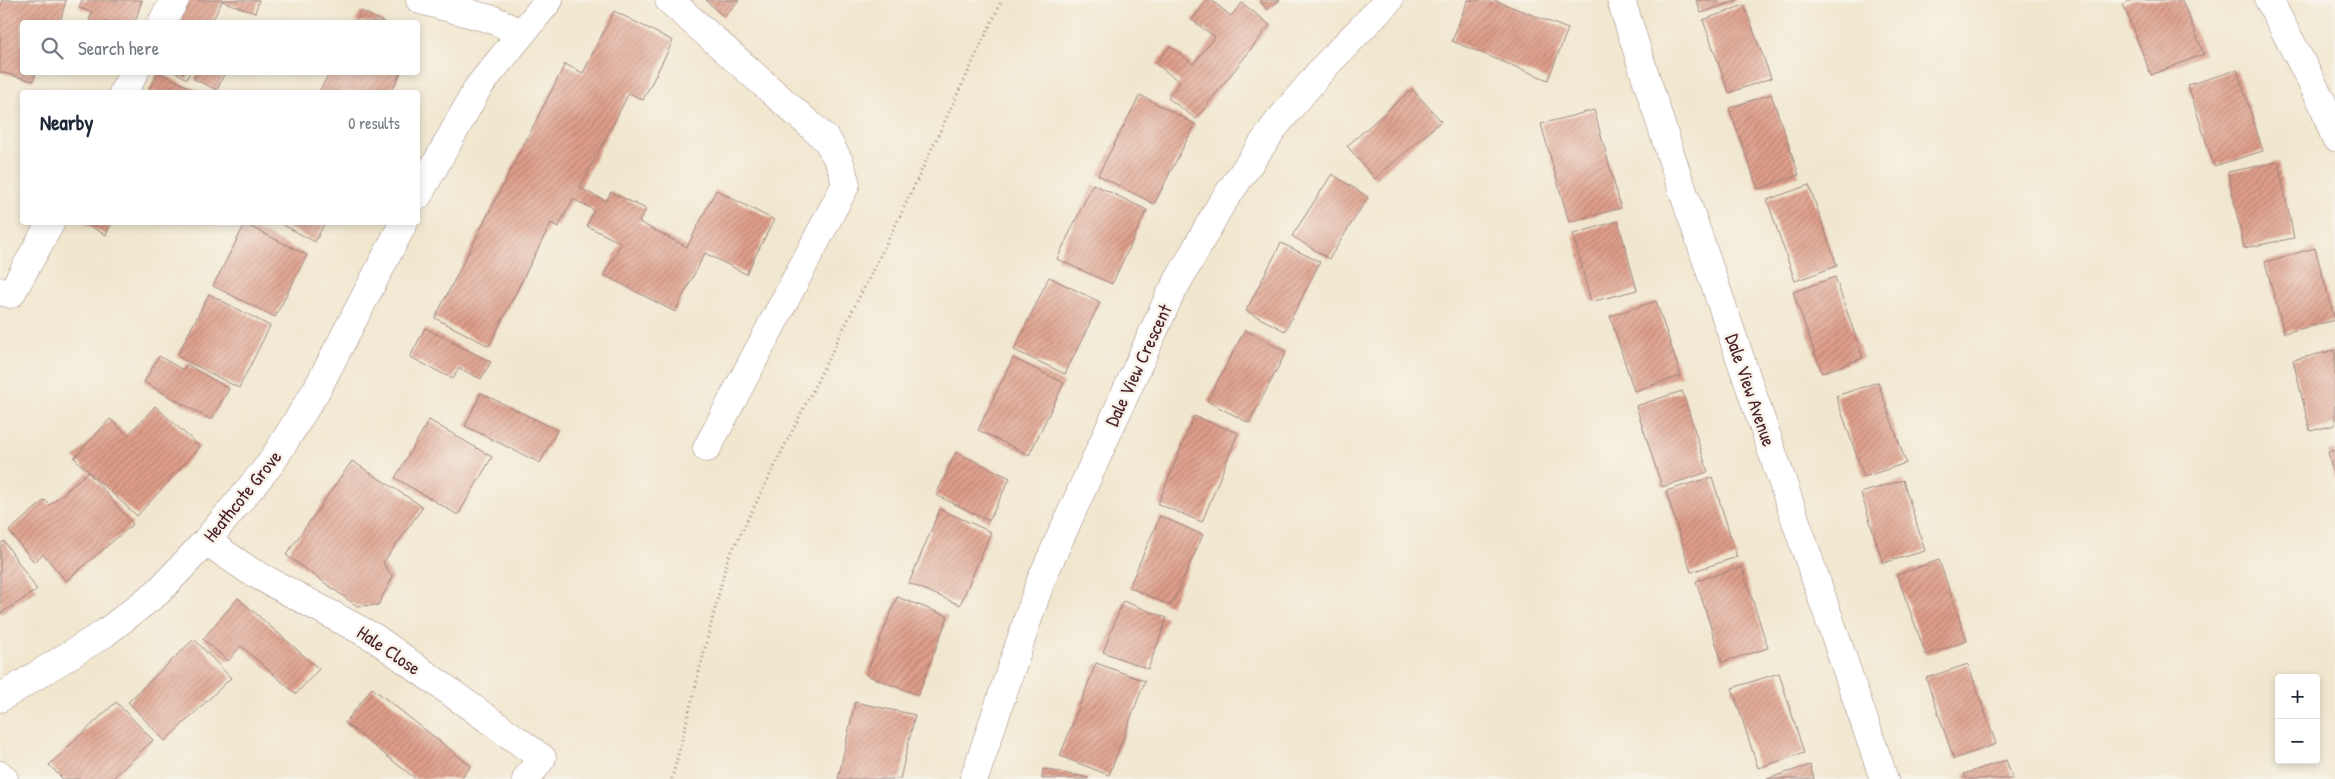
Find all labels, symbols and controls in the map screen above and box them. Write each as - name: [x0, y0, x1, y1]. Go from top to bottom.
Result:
- search box: [20, 20, 420, 75]
- icon: search: [38, 34, 66, 62]
- text: Search here: [78, 35, 159, 61]
- text: Nearby: [40, 108, 93, 137]
- text: 0 results: [348, 112, 400, 134]
- street label: Dale View Crescent: [1098, 299, 1178, 430]
- street label: Dale View Avenue: [1720, 330, 1783, 450]
- street label: Heathcote Grove: [197, 444, 287, 547]
- street label: Hale Close: [352, 619, 426, 681]
- map controls: [2275, 674, 2320, 764]
- button: +: [2275, 674, 2320, 719]
- button: −: [2275, 719, 2320, 764]

